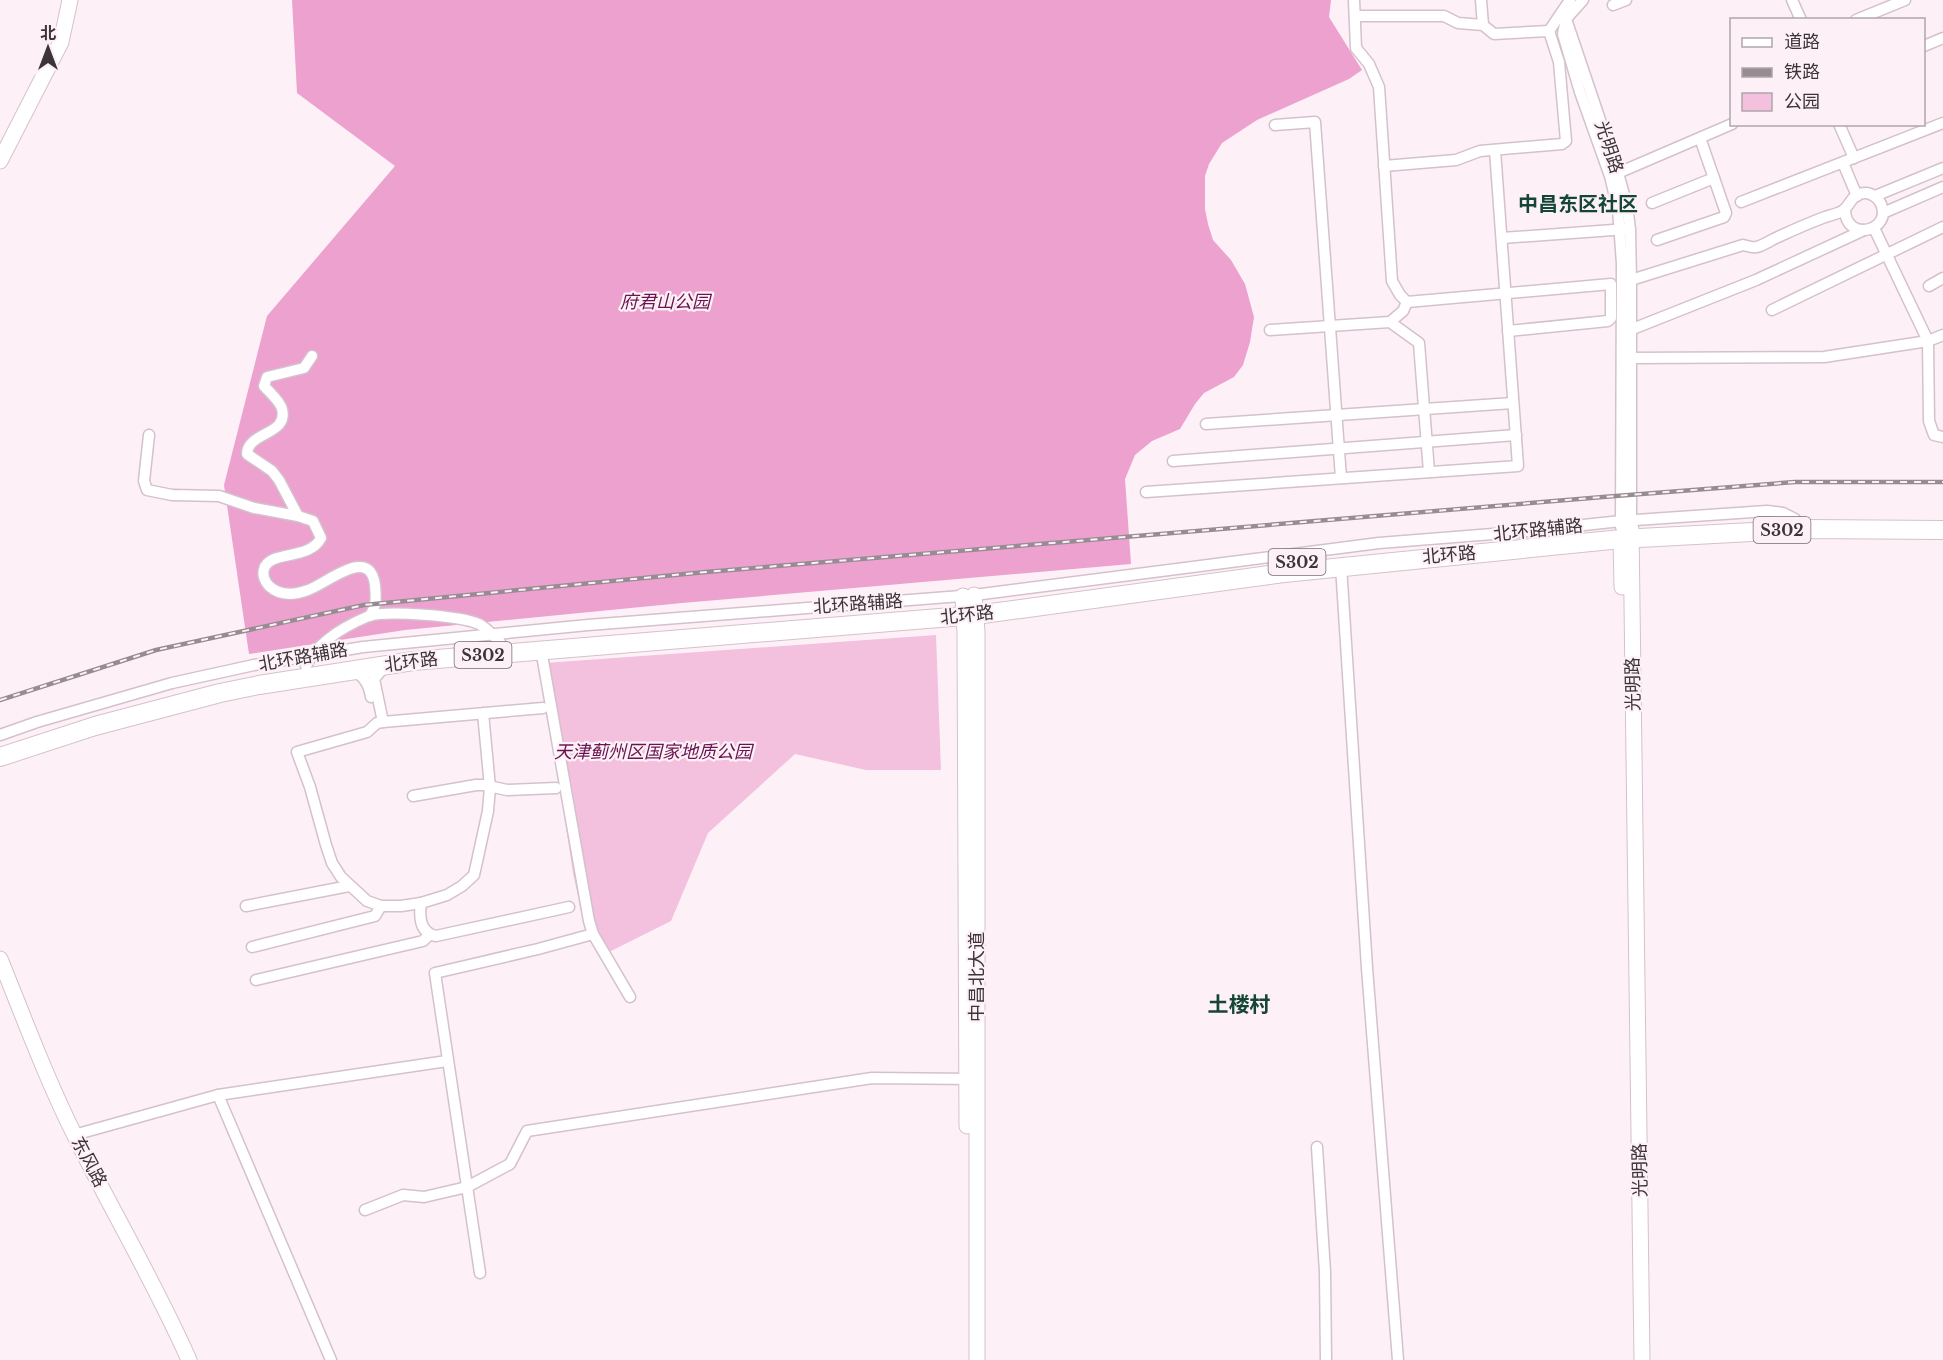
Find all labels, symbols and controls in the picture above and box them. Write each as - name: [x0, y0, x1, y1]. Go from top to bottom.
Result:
- north arrow: [18, 18, 78, 78]
- legend: [1730, 18, 1925, 126]
- text: 北: [40, 23, 56, 43]
- text: 道路: [1784, 31, 1820, 53]
- text: 铁路: [1784, 61, 1820, 83]
- text: 公园: [1784, 91, 1820, 113]
- street label: 光明路: [1590, 118, 1628, 176]
- district label: 中昌东区社区: [1518, 192, 1638, 216]
- park label: 府君山公园: [620, 291, 713, 313]
- street label: 北环路辅路: [1492, 514, 1584, 546]
- road number: S302: [1754, 517, 1810, 543]
- street label: 北环路: [1421, 542, 1477, 568]
- road number: S302: [1268, 549, 1326, 575]
- street label: 北环路辅路: [812, 590, 904, 618]
- street label: 北环路: [939, 601, 995, 629]
- street label: 北环路辅路: [257, 638, 349, 676]
- road number: S302: [454, 642, 512, 668]
- street label: 北环路: [383, 648, 439, 676]
- street label: 光明路: [1622, 657, 1644, 711]
- park label: 天津蓟州区国家地质公园: [554, 741, 755, 763]
- street label: 中昌北大道: [966, 932, 988, 1022]
- district label: 土楼村: [1208, 992, 1271, 1018]
- street label: 东风路: [67, 1133, 111, 1191]
- street label: 光明路: [1629, 1143, 1651, 1197]

